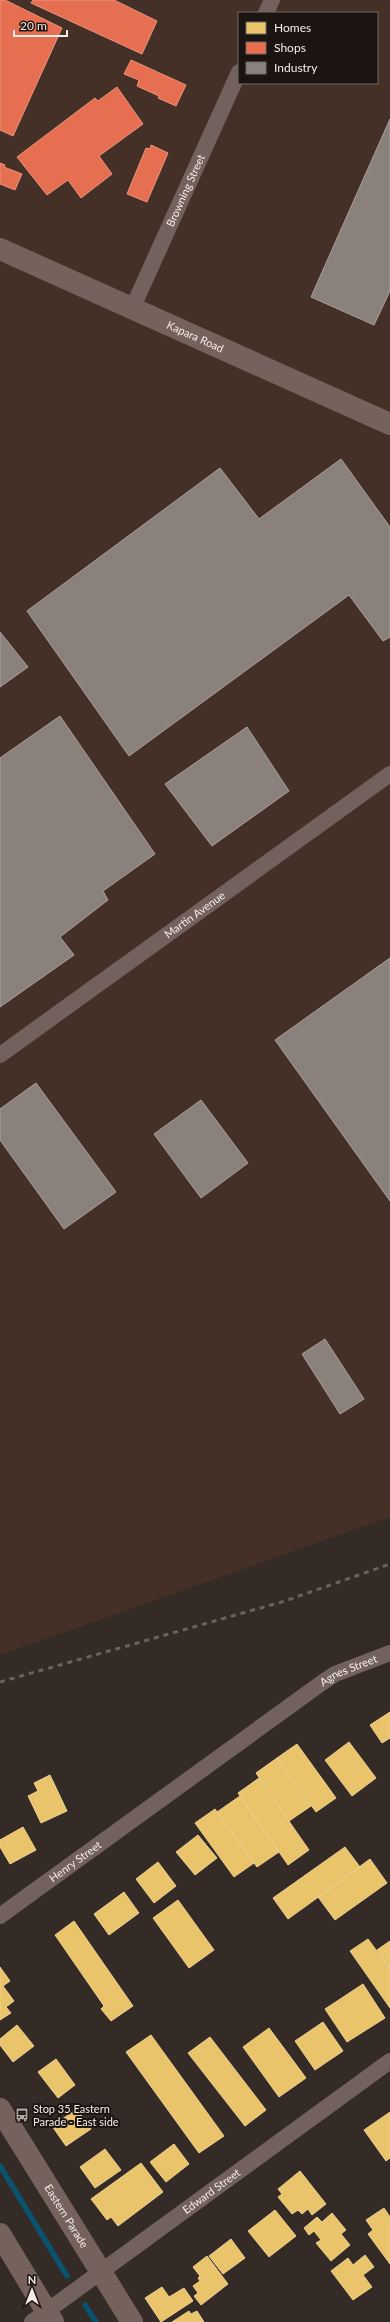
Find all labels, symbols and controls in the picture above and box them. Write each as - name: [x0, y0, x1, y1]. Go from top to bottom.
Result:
- scale bar: [14, 12, 67, 38]
- legend: [238, 12, 378, 84]
- text: 20 m: [20, 18, 47, 33]
- text: Homes: [274, 20, 311, 35]
- text: Shops: [274, 40, 306, 55]
- text: Industry: [274, 60, 318, 75]
- street label: Browning Street: [163, 152, 207, 229]
- street label: Kapara Road: [165, 318, 226, 355]
- street label: Martin Avenue: [162, 888, 227, 940]
- street label: Agnes Street: [317, 1652, 379, 1689]
- street label: Henry Street: [46, 1838, 104, 1884]
- place label: Stop 35 Eastern Parade - East side: [33, 2102, 119, 2128]
- bus stop icon: Stop 35 Eastern Parade - East side: [14, 2107, 30, 2123]
- street label: Edward Street: [180, 2165, 242, 2216]
- street label: Eastern Parade: [42, 2182, 92, 2250]
- north arrow: [12, 2270, 52, 2310]
- text: N: [28, 2273, 36, 2286]

